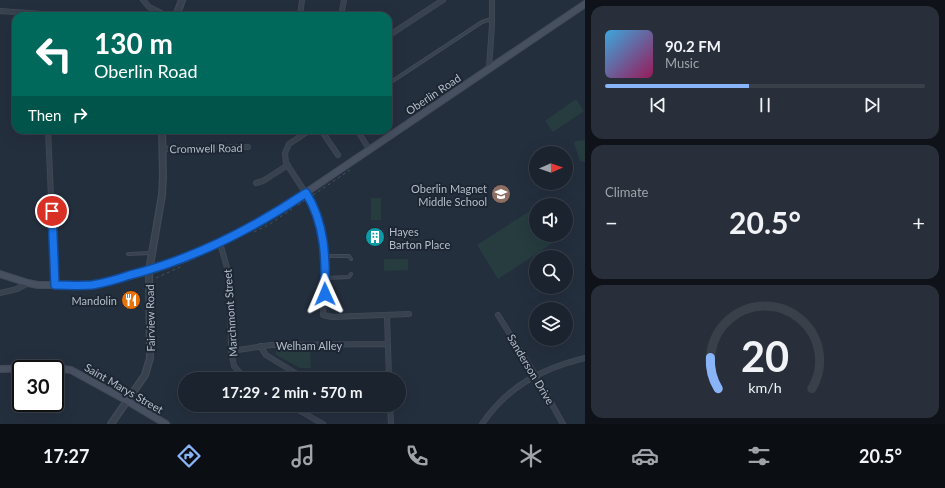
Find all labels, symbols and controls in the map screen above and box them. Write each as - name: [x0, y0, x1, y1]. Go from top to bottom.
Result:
- text: 130 m: [94, 26, 173, 60]
- icon: left: [28, 28, 80, 80]
- text: 90.2 FM: [665, 37, 721, 55]
- text: Music: [665, 55, 699, 71]
- text: Oberlin Road: [94, 60, 198, 82]
- street label: Oberlin Road: [403, 71, 463, 117]
- icon: previous: [647, 94, 669, 116]
- icon: pause: [754, 94, 776, 116]
- icon: next: [861, 94, 883, 116]
- icon: right: [69, 104, 91, 126]
- text: Then: [28, 106, 61, 124]
- street label: Cromwell Road: [169, 141, 243, 155]
- north arrow: [529, 146, 573, 190]
- map controls: [529, 146, 573, 346]
- place label: Oberlin Magnet Middle School: [411, 182, 487, 208]
- school or university icon: Oberlin Magnet Middle School: [490, 183, 512, 205]
- text: Climate: [605, 184, 648, 200]
- pin: [35, 194, 69, 228]
- button: sound: [529, 198, 573, 242]
- icon: arrive: [41, 200, 63, 222]
- text: 20.5°: [729, 204, 801, 240]
- text: −: [605, 209, 618, 236]
- text: +: [912, 209, 925, 236]
- place label: Hayes Barton Place: [389, 225, 450, 251]
- building icon: Hayes Barton Place: [364, 226, 386, 248]
- button: search: [529, 250, 573, 294]
- street label: Marchmont Street: [220, 269, 240, 357]
- position arrow: [304, 273, 346, 315]
- street label: Fairview Road: [143, 284, 157, 352]
- restaurant icon: Mandolin: [120, 289, 142, 311]
- place label: Mandolin: [72, 294, 117, 307]
- button: layers: [529, 302, 573, 346]
- text: 20: [741, 331, 789, 381]
- street label: Sanderson Drive: [505, 332, 557, 407]
- street label: Welham Alley: [276, 339, 342, 352]
- speed limit sign: 30: [12, 360, 64, 412]
- street label: Saint Marys Street: [82, 360, 166, 416]
- text: km/h: [748, 379, 782, 396]
- text: 17:29 · 2 min · 570 m: [222, 383, 362, 401]
- icon: directions: [175, 442, 203, 470]
- icon: music: [289, 442, 317, 470]
- icon: phone: [403, 442, 431, 470]
- icon: climate: [517, 442, 545, 470]
- icon: car: [631, 442, 659, 470]
- icon: filters: [745, 442, 773, 470]
- text: 17:27: [43, 445, 89, 467]
- text: 20.5°: [859, 445, 902, 467]

